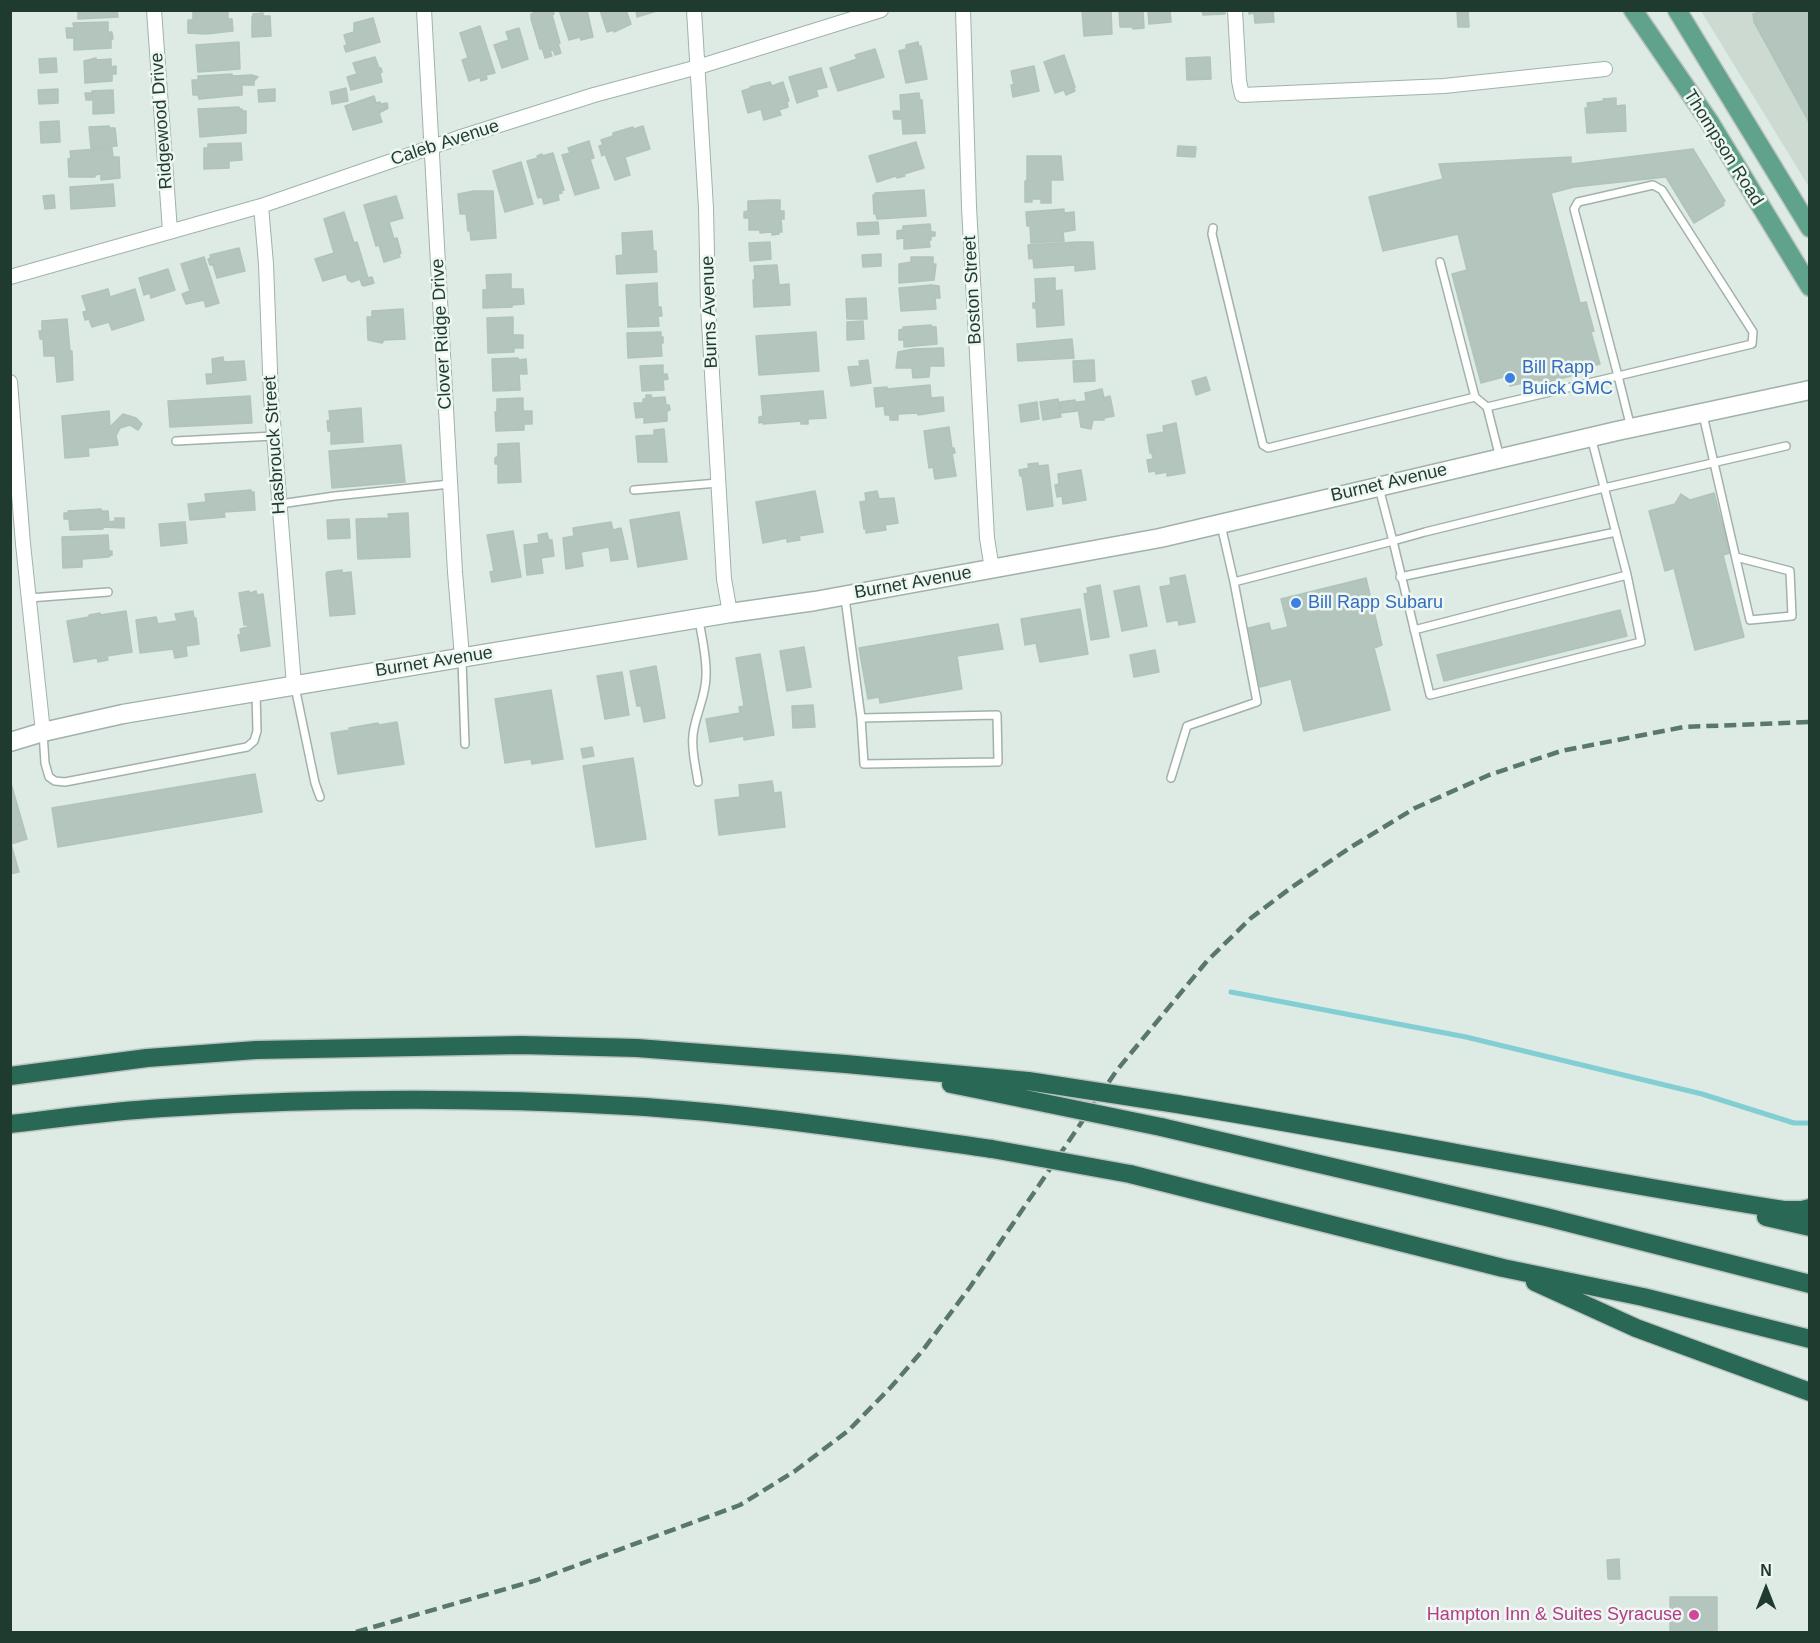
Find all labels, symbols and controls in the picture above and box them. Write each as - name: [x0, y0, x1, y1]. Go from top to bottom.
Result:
- street label: Ridgewood Drive: [146, 52, 178, 190]
- street label: Thompson Road: [1679, 86, 1767, 210]
- street label: Caleb Avenue: [388, 115, 502, 171]
- street label: Boston Street: [959, 235, 987, 345]
- street label: Burns Avenue: [697, 255, 723, 369]
- street label: Clover Ridge Drive: [427, 258, 457, 410]
- place label: Bill Rapp Buick GMC: [1522, 357, 1613, 400]
- marker: Bill Rapp Buick GMC: [1503, 371, 1517, 385]
- street label: Hasbrouck Street: [259, 375, 291, 515]
- street label: Burnet Avenue: [1329, 459, 1449, 507]
- street label: Burnet Avenue: [853, 562, 973, 604]
- place label: Bill Rapp Subaru: [1308, 592, 1443, 614]
- marker: Bill Rapp Subaru: [1289, 596, 1303, 610]
- street label: Burnet Avenue: [374, 642, 494, 682]
- north arrow: [1736, 1559, 1796, 1619]
- text: N: [1760, 1562, 1772, 1579]
- place label: Hampton Inn & Suites Syracuse: [1427, 1604, 1682, 1626]
- marker: Hampton Inn & Suites Syracuse: [1687, 1608, 1701, 1622]

